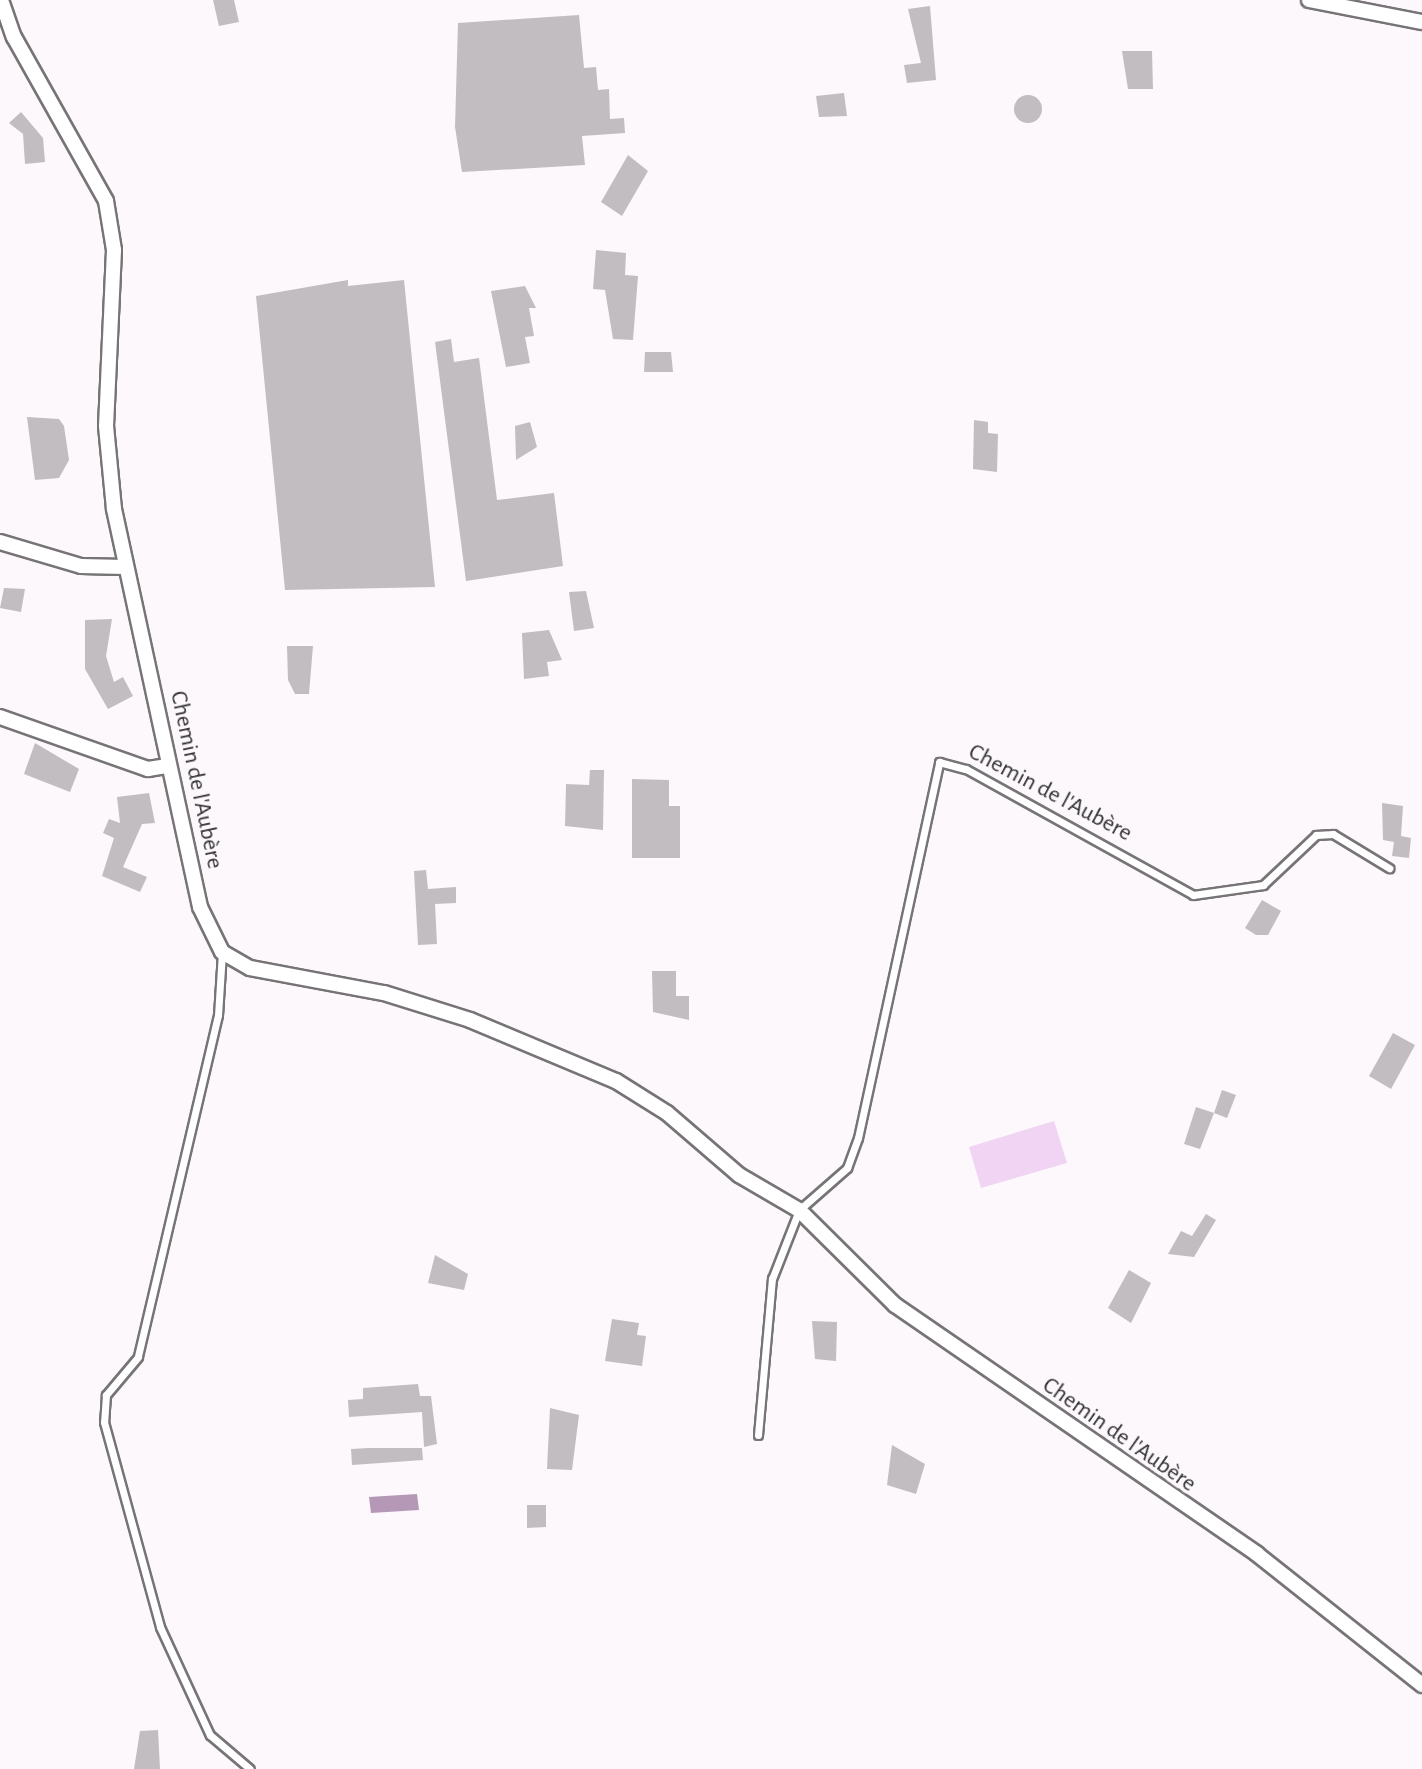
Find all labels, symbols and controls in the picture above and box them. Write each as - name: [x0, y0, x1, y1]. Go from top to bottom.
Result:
- street label: Chemin de l'Aubère: [163, 688, 229, 872]
- street label: Chemin de l'Aubère: [963, 738, 1137, 848]
- street label: Chemin de l'Aubère: [1037, 1371, 1201, 1499]

